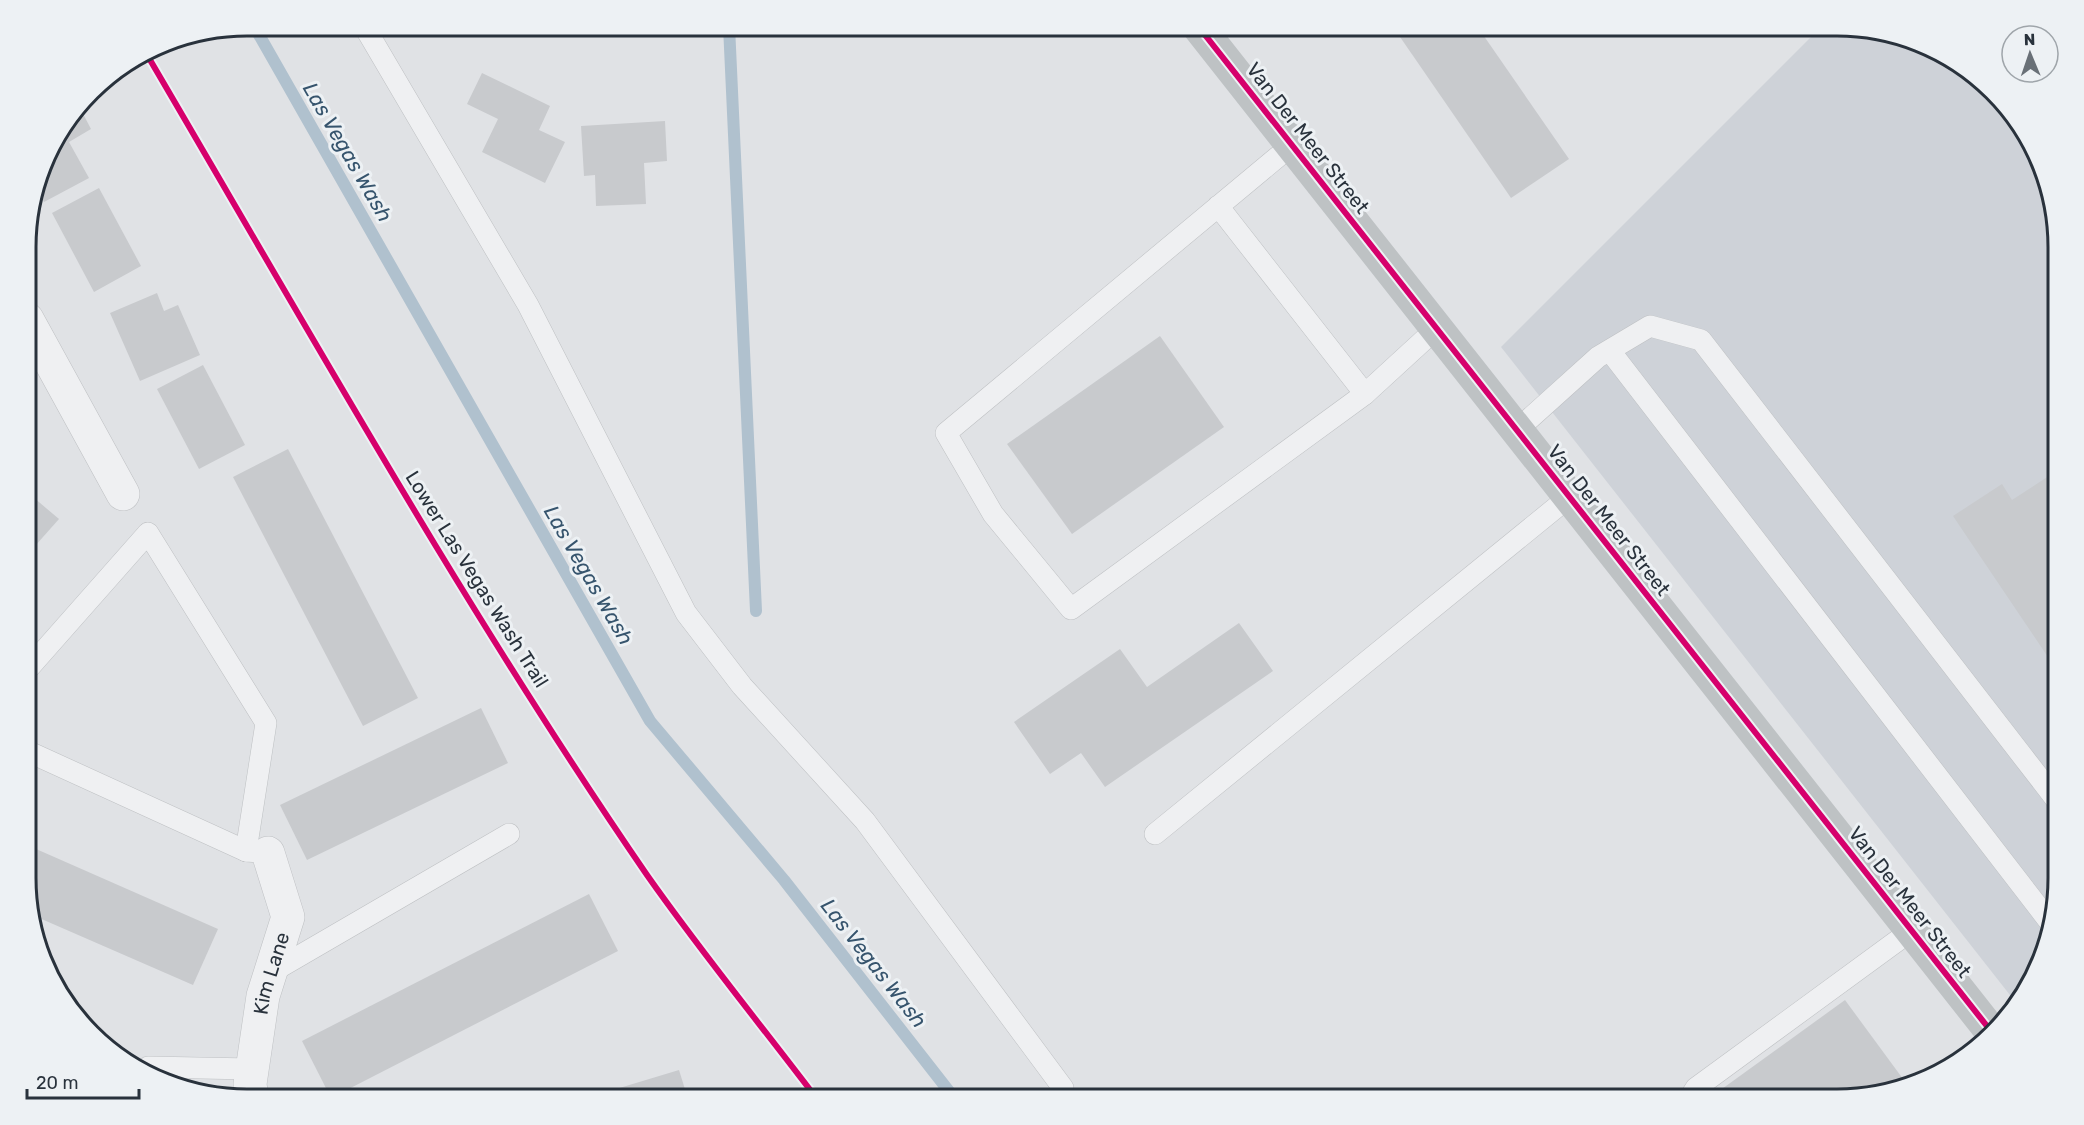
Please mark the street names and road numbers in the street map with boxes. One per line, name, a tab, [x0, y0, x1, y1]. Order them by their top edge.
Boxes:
street label: Van Der Meer Street	[1242, 58, 1375, 218]
street label: Van Der Meer Street	[1543, 440, 1676, 600]
street label: Lower Las Vegas Wash Trail	[400, 466, 554, 692]
street label: Van Der Meer Street	[1844, 822, 1977, 982]
street label: Kim Lane	[248, 929, 295, 1016]

